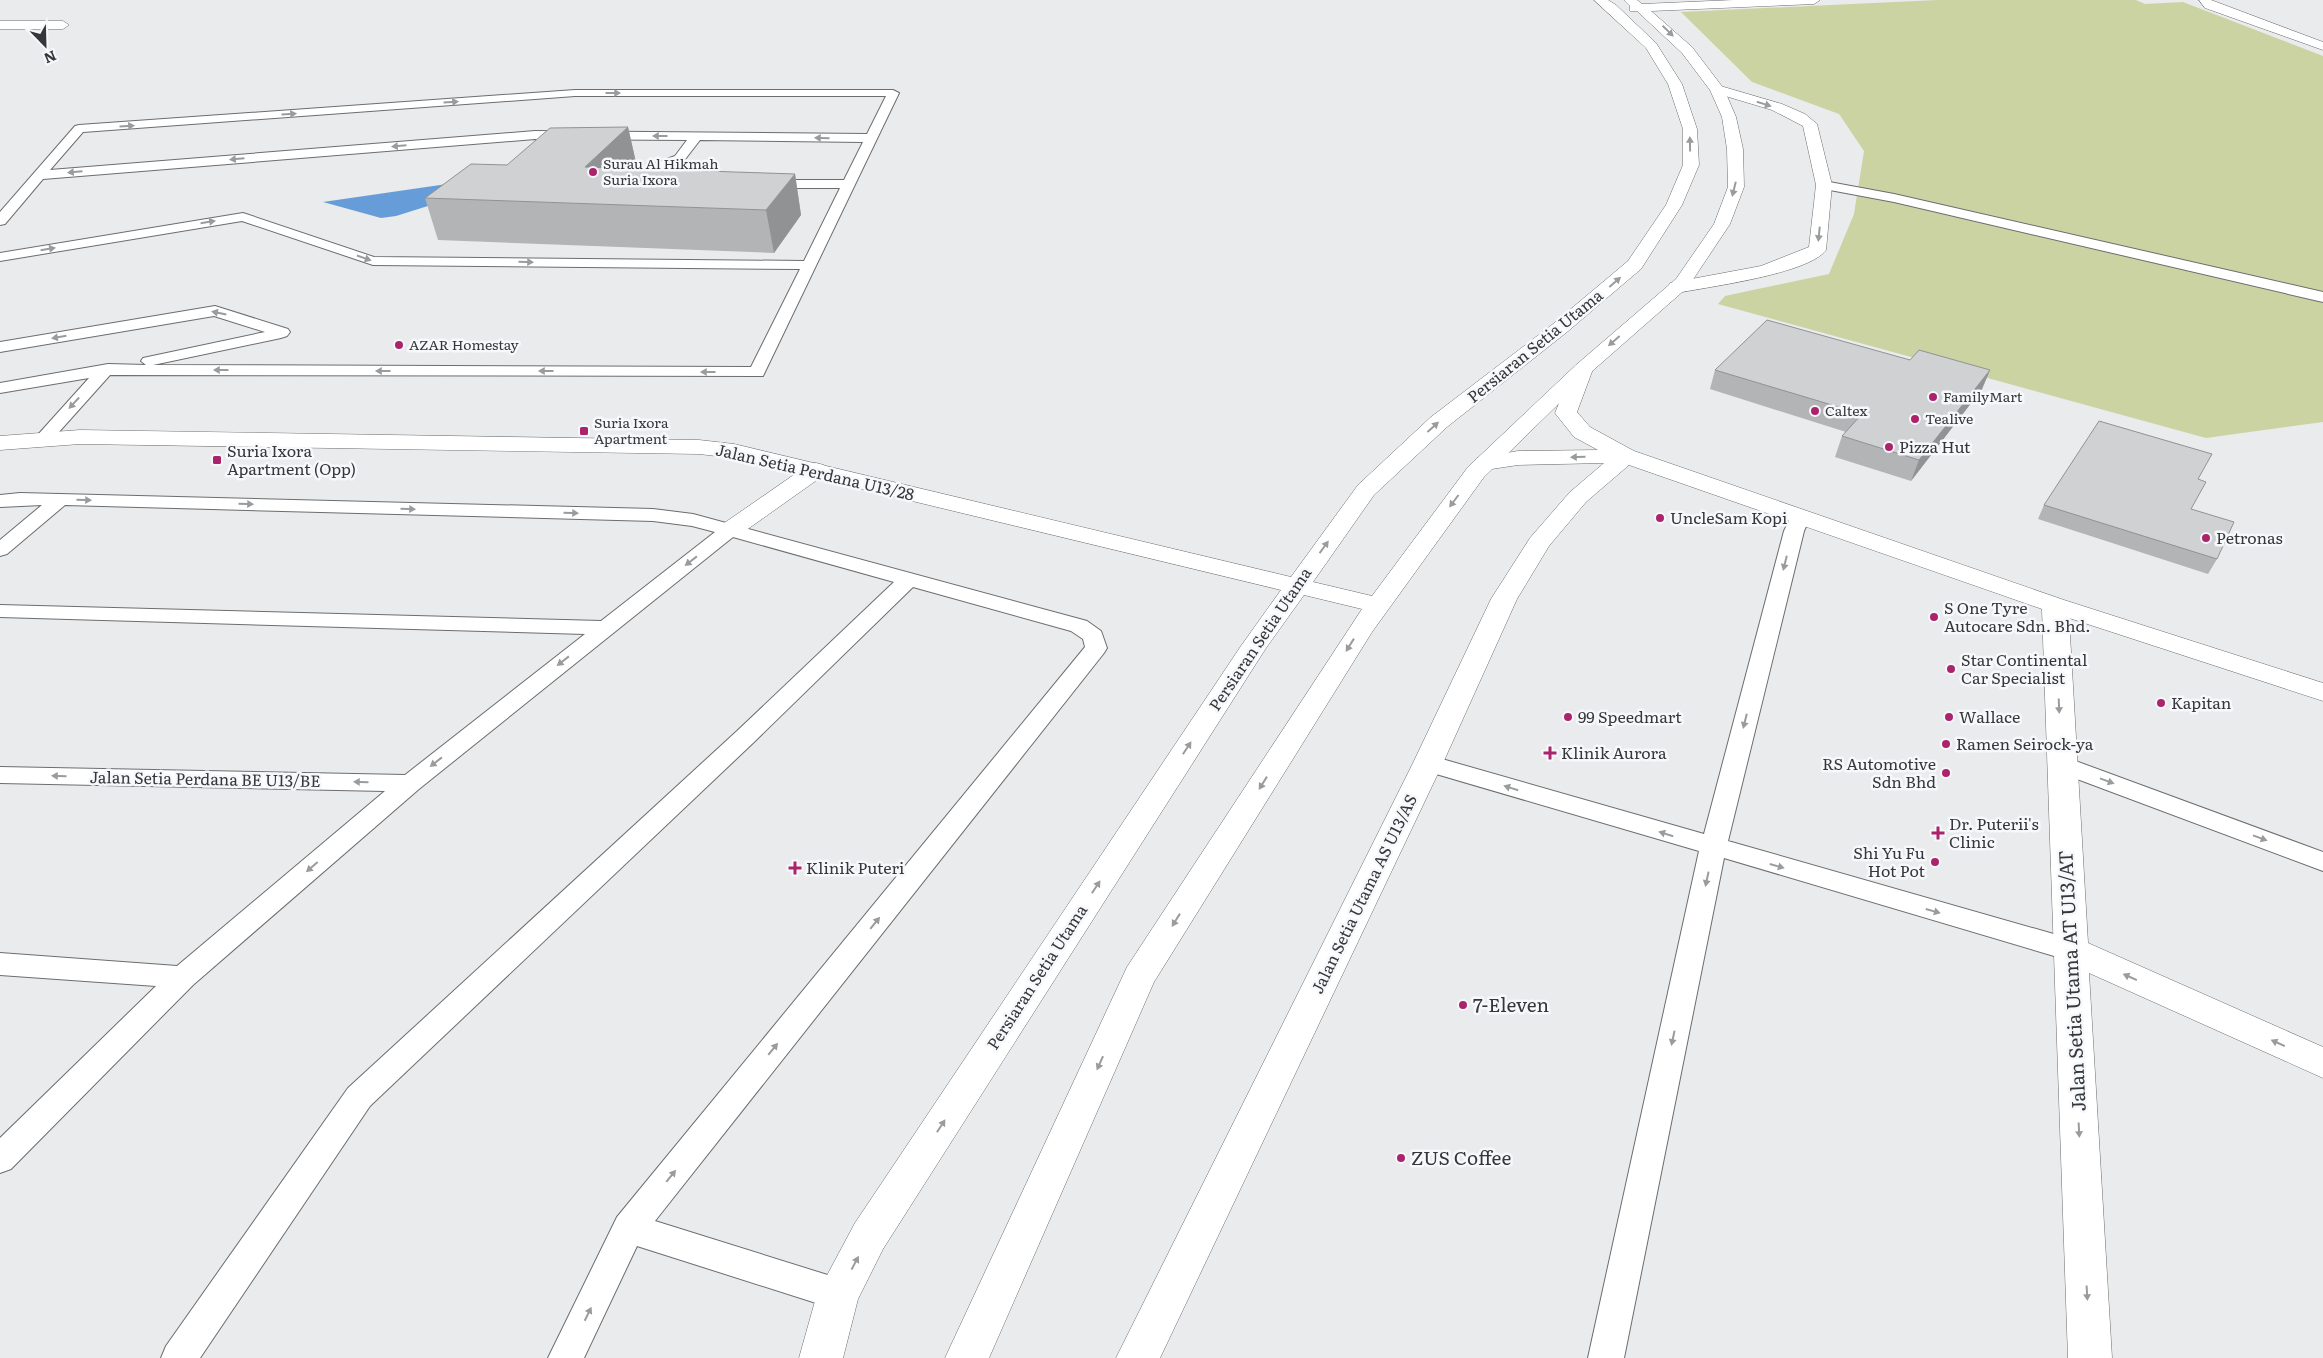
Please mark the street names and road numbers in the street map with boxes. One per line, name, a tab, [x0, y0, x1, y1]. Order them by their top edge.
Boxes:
street label: Persiaran Setia Utama	[1461, 283, 1608, 408]
street label: Jalan Setia Perdana U13/28	[714, 436, 917, 506]
street label: Persiaran Setia Utama	[1202, 562, 1316, 715]
street label: Jalan Setia Perdana BE U13/BE	[89, 764, 321, 792]
street label: Jalan Setia Utama AS U13/AS	[1304, 790, 1422, 997]
street label: Jalan Setia Utama AT U13/AT	[2050, 850, 2092, 1112]
street label: Persiaran Setia Utama	[980, 899, 1092, 1054]

